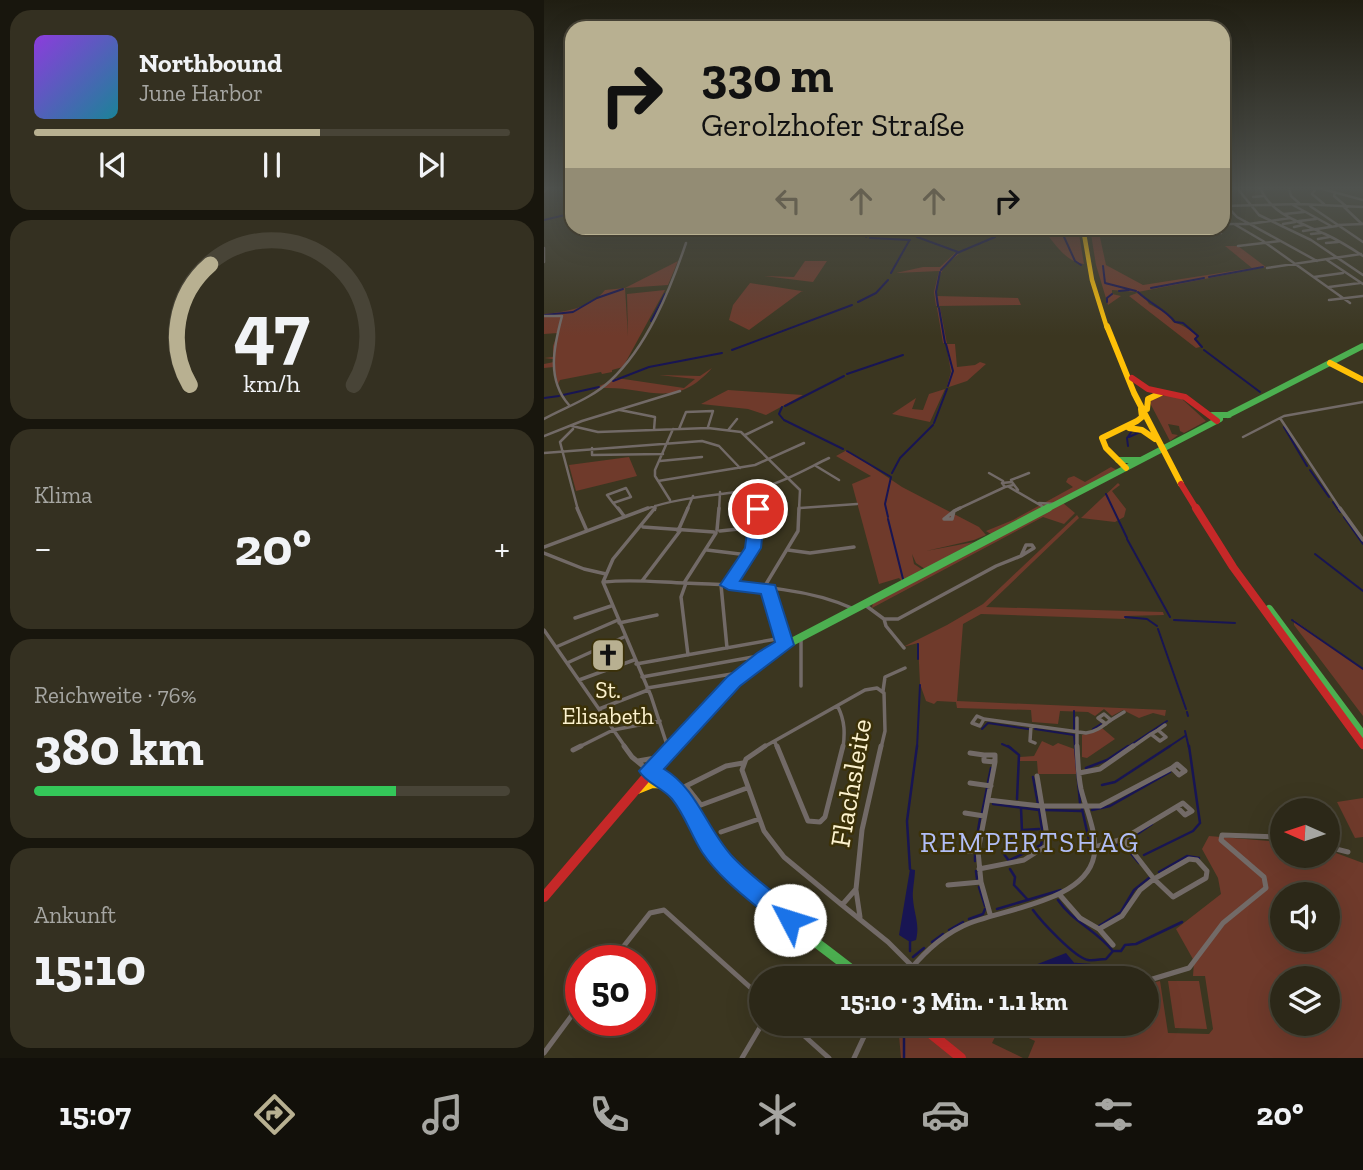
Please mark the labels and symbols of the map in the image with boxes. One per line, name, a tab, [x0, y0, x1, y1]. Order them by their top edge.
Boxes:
pin	[728, 479, 788, 539]
church icon: St. Elisabeth	[589, 636, 627, 674]
place label: St. Elisabeth	[562, 676, 654, 730]
street label: Flachsleite	[824, 716, 878, 850]
north arrow	[1270, 798, 1340, 868]
district label: REMPERTSHAG	[920, 826, 1140, 859]
position arrow	[753, 883, 827, 957]
speed limit sign: 50	[565, 945, 656, 1036]

